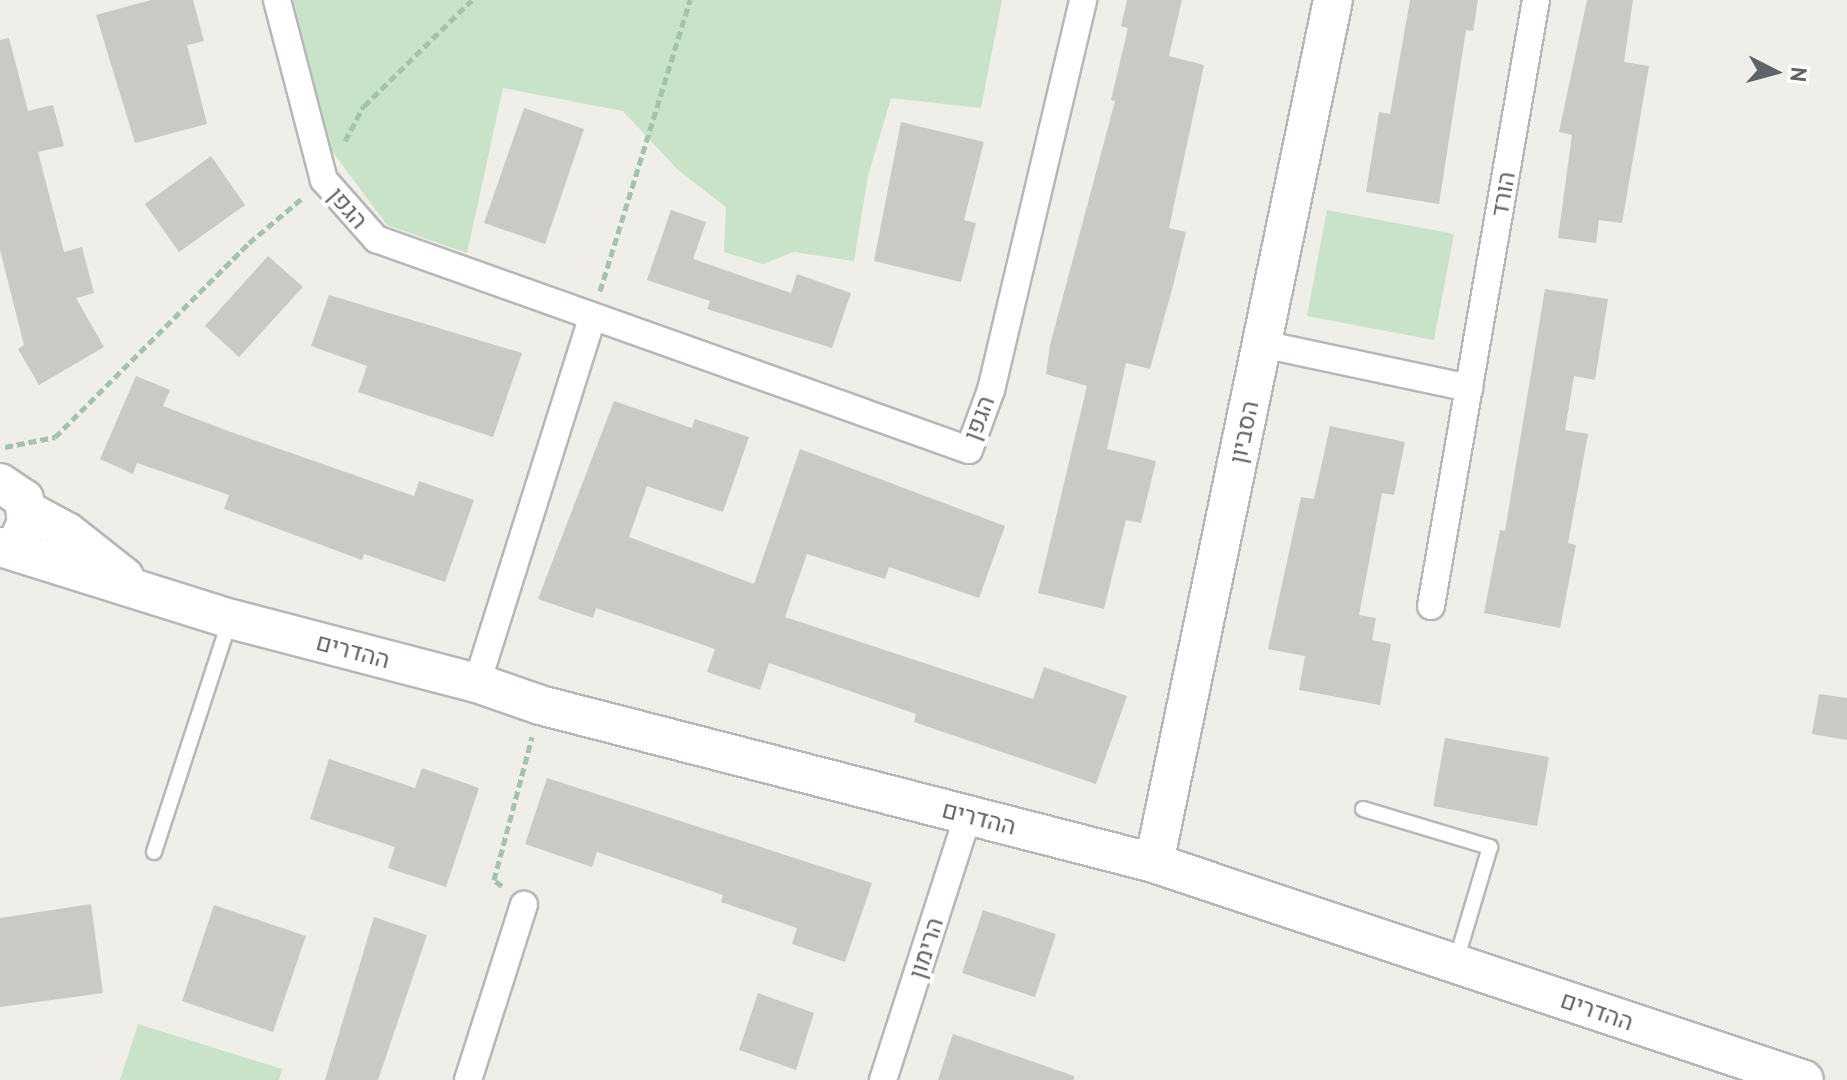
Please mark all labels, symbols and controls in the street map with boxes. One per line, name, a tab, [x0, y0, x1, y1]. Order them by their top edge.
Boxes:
north arrow	[1735, 32, 1815, 112]
text: N	[1784, 66, 1814, 83]
street label: הורד	[1485, 169, 1521, 219]
street label: הגפן	[322, 181, 374, 235]
street label: הגפן	[957, 392, 1001, 444]
street label: הסביון	[1223, 398, 1265, 466]
street label: ההדרים	[313, 627, 393, 675]
street label: ההדרים	[939, 795, 1019, 841]
street label: הרימון	[903, 914, 949, 982]
street label: ההדרים	[1557, 985, 1637, 1037]

